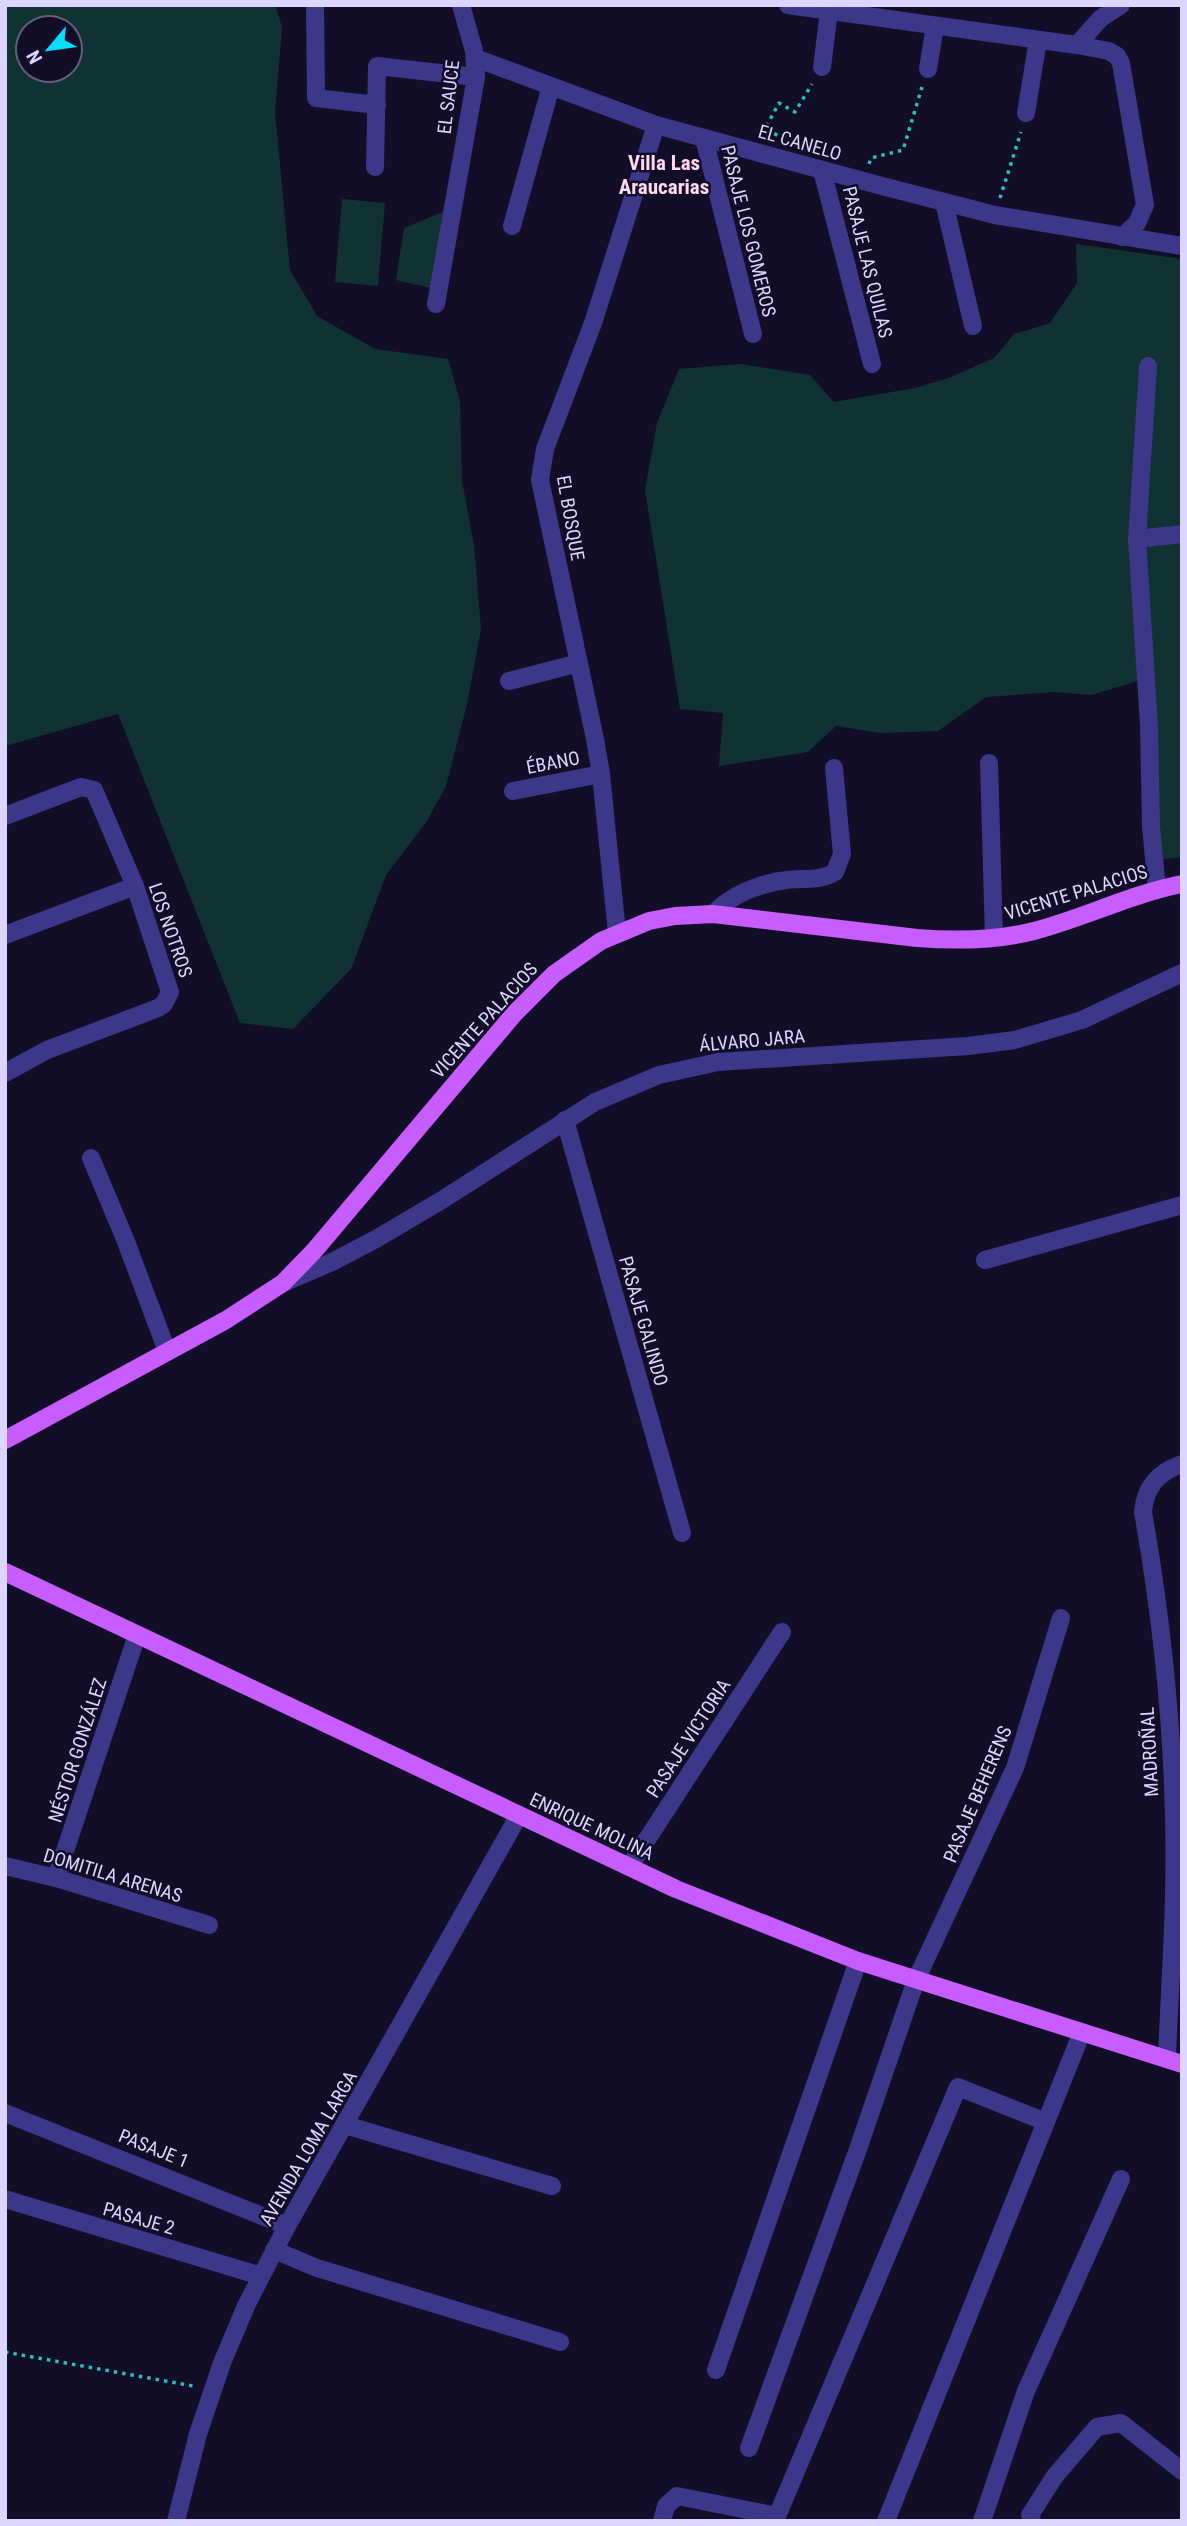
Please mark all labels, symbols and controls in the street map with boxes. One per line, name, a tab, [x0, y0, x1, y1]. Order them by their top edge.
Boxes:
north arrow	[14, 14, 84, 84]
text: N	[22, 46, 47, 68]
street label: EL SAUCE	[433, 59, 464, 135]
street label: EL CANELO	[756, 120, 844, 165]
street label: PASAJE LOS GOMEROS	[716, 143, 781, 319]
district label: Villa Las Araucarias	[619, 151, 709, 199]
street label: PASAJE LAS QUILAS	[838, 184, 897, 340]
street label: EL BOSQUE	[552, 474, 589, 562]
street label: ÉBANO	[524, 746, 582, 779]
street label: VICENTE PALACIOS	[1002, 860, 1150, 925]
street label: LOS NOTROS	[144, 880, 197, 980]
street label: VICENTE PALACIOS	[426, 958, 542, 1083]
street label: ÁLVARO JARA	[698, 1024, 806, 1057]
street label: PASAJE GALINDO	[614, 1254, 673, 1389]
street label: NÉSTOR GONZÁLEZ	[43, 1675, 112, 1825]
street label: PASAJE VICTORIA	[641, 1675, 735, 1802]
street label: MADROÑAL	[1136, 1707, 1163, 1797]
street label: PASAJE BEHERENS	[938, 1722, 1017, 1866]
street label: ENRIQUE MOLINA	[526, 1788, 658, 1865]
street label: DOMITILA ARENAS	[41, 1844, 185, 1907]
street label: AVENIDA LOMA LARGA	[255, 2067, 362, 2230]
street label: PASAJE 1	[115, 2124, 192, 2173]
street label: PASAJE 2	[100, 2197, 177, 2240]

